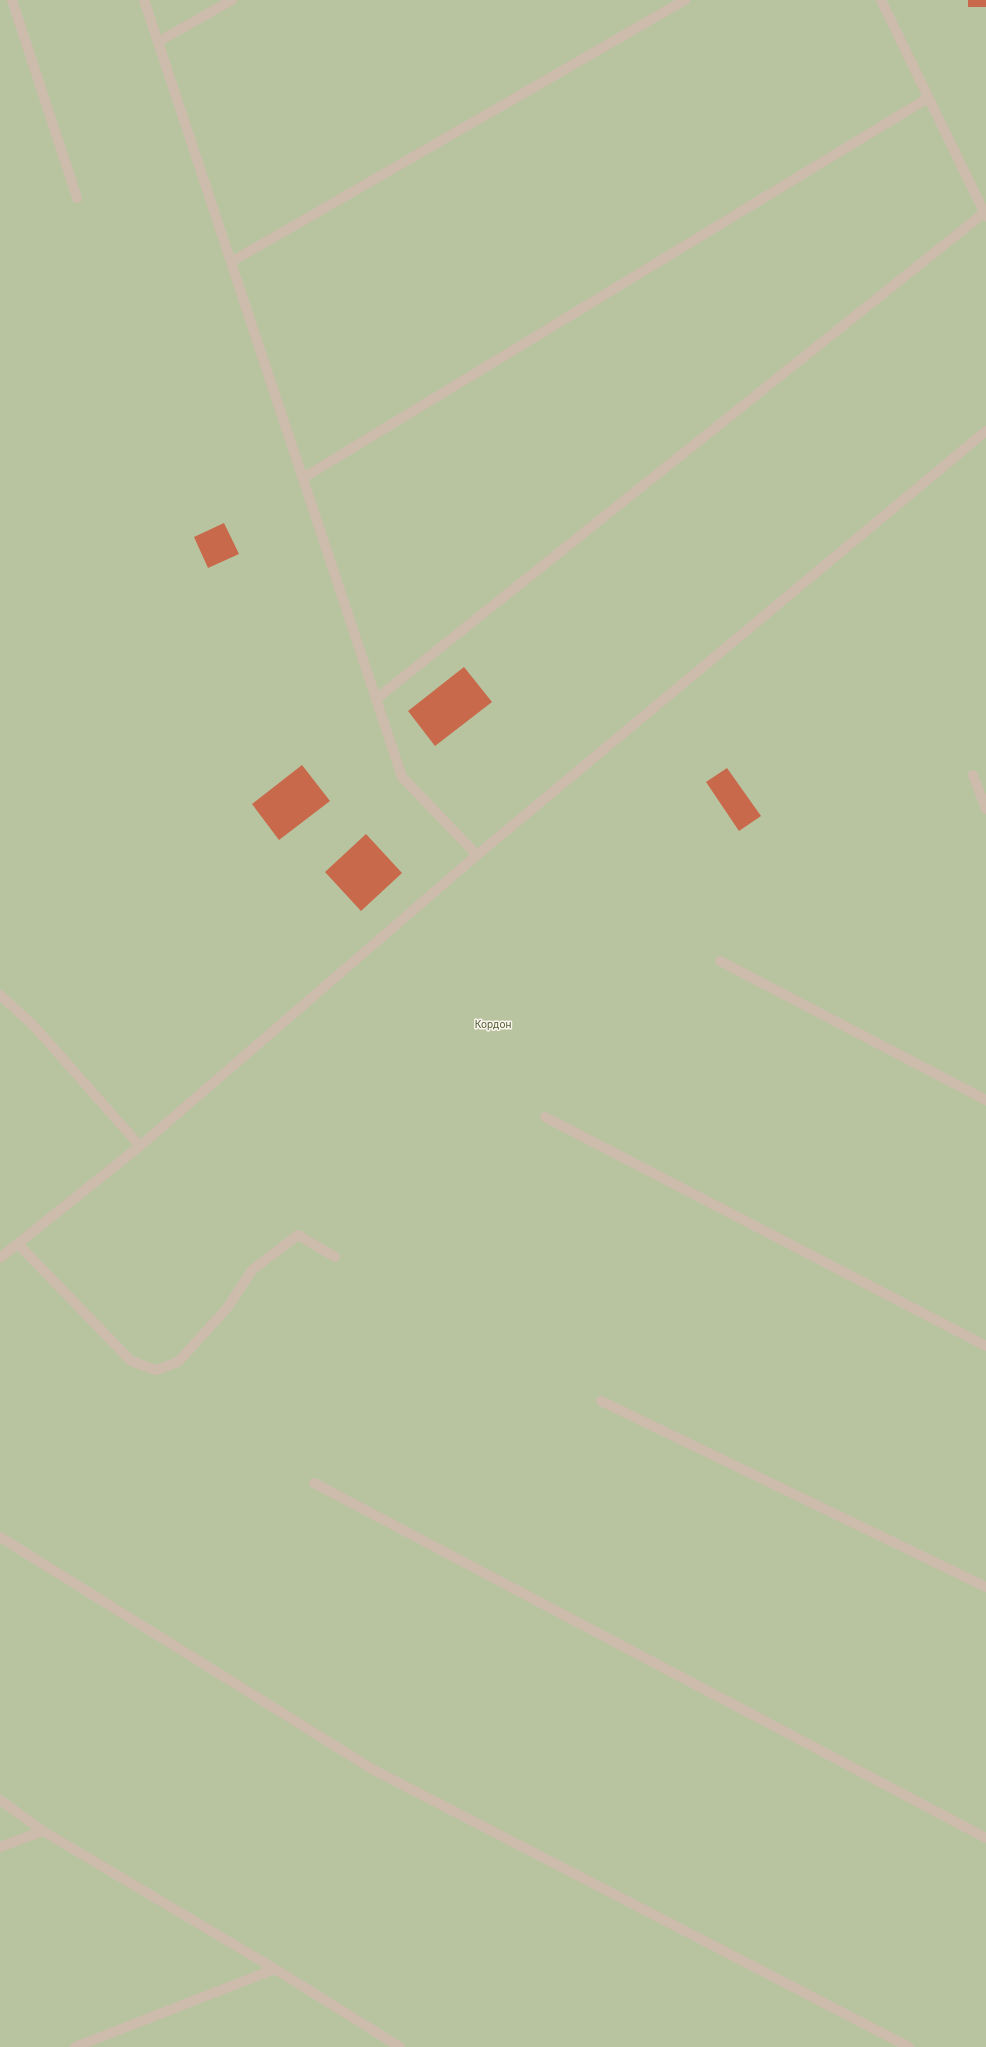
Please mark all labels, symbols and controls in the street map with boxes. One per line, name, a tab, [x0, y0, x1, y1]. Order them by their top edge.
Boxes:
park label: Кордон	[475, 1018, 511, 1030]

